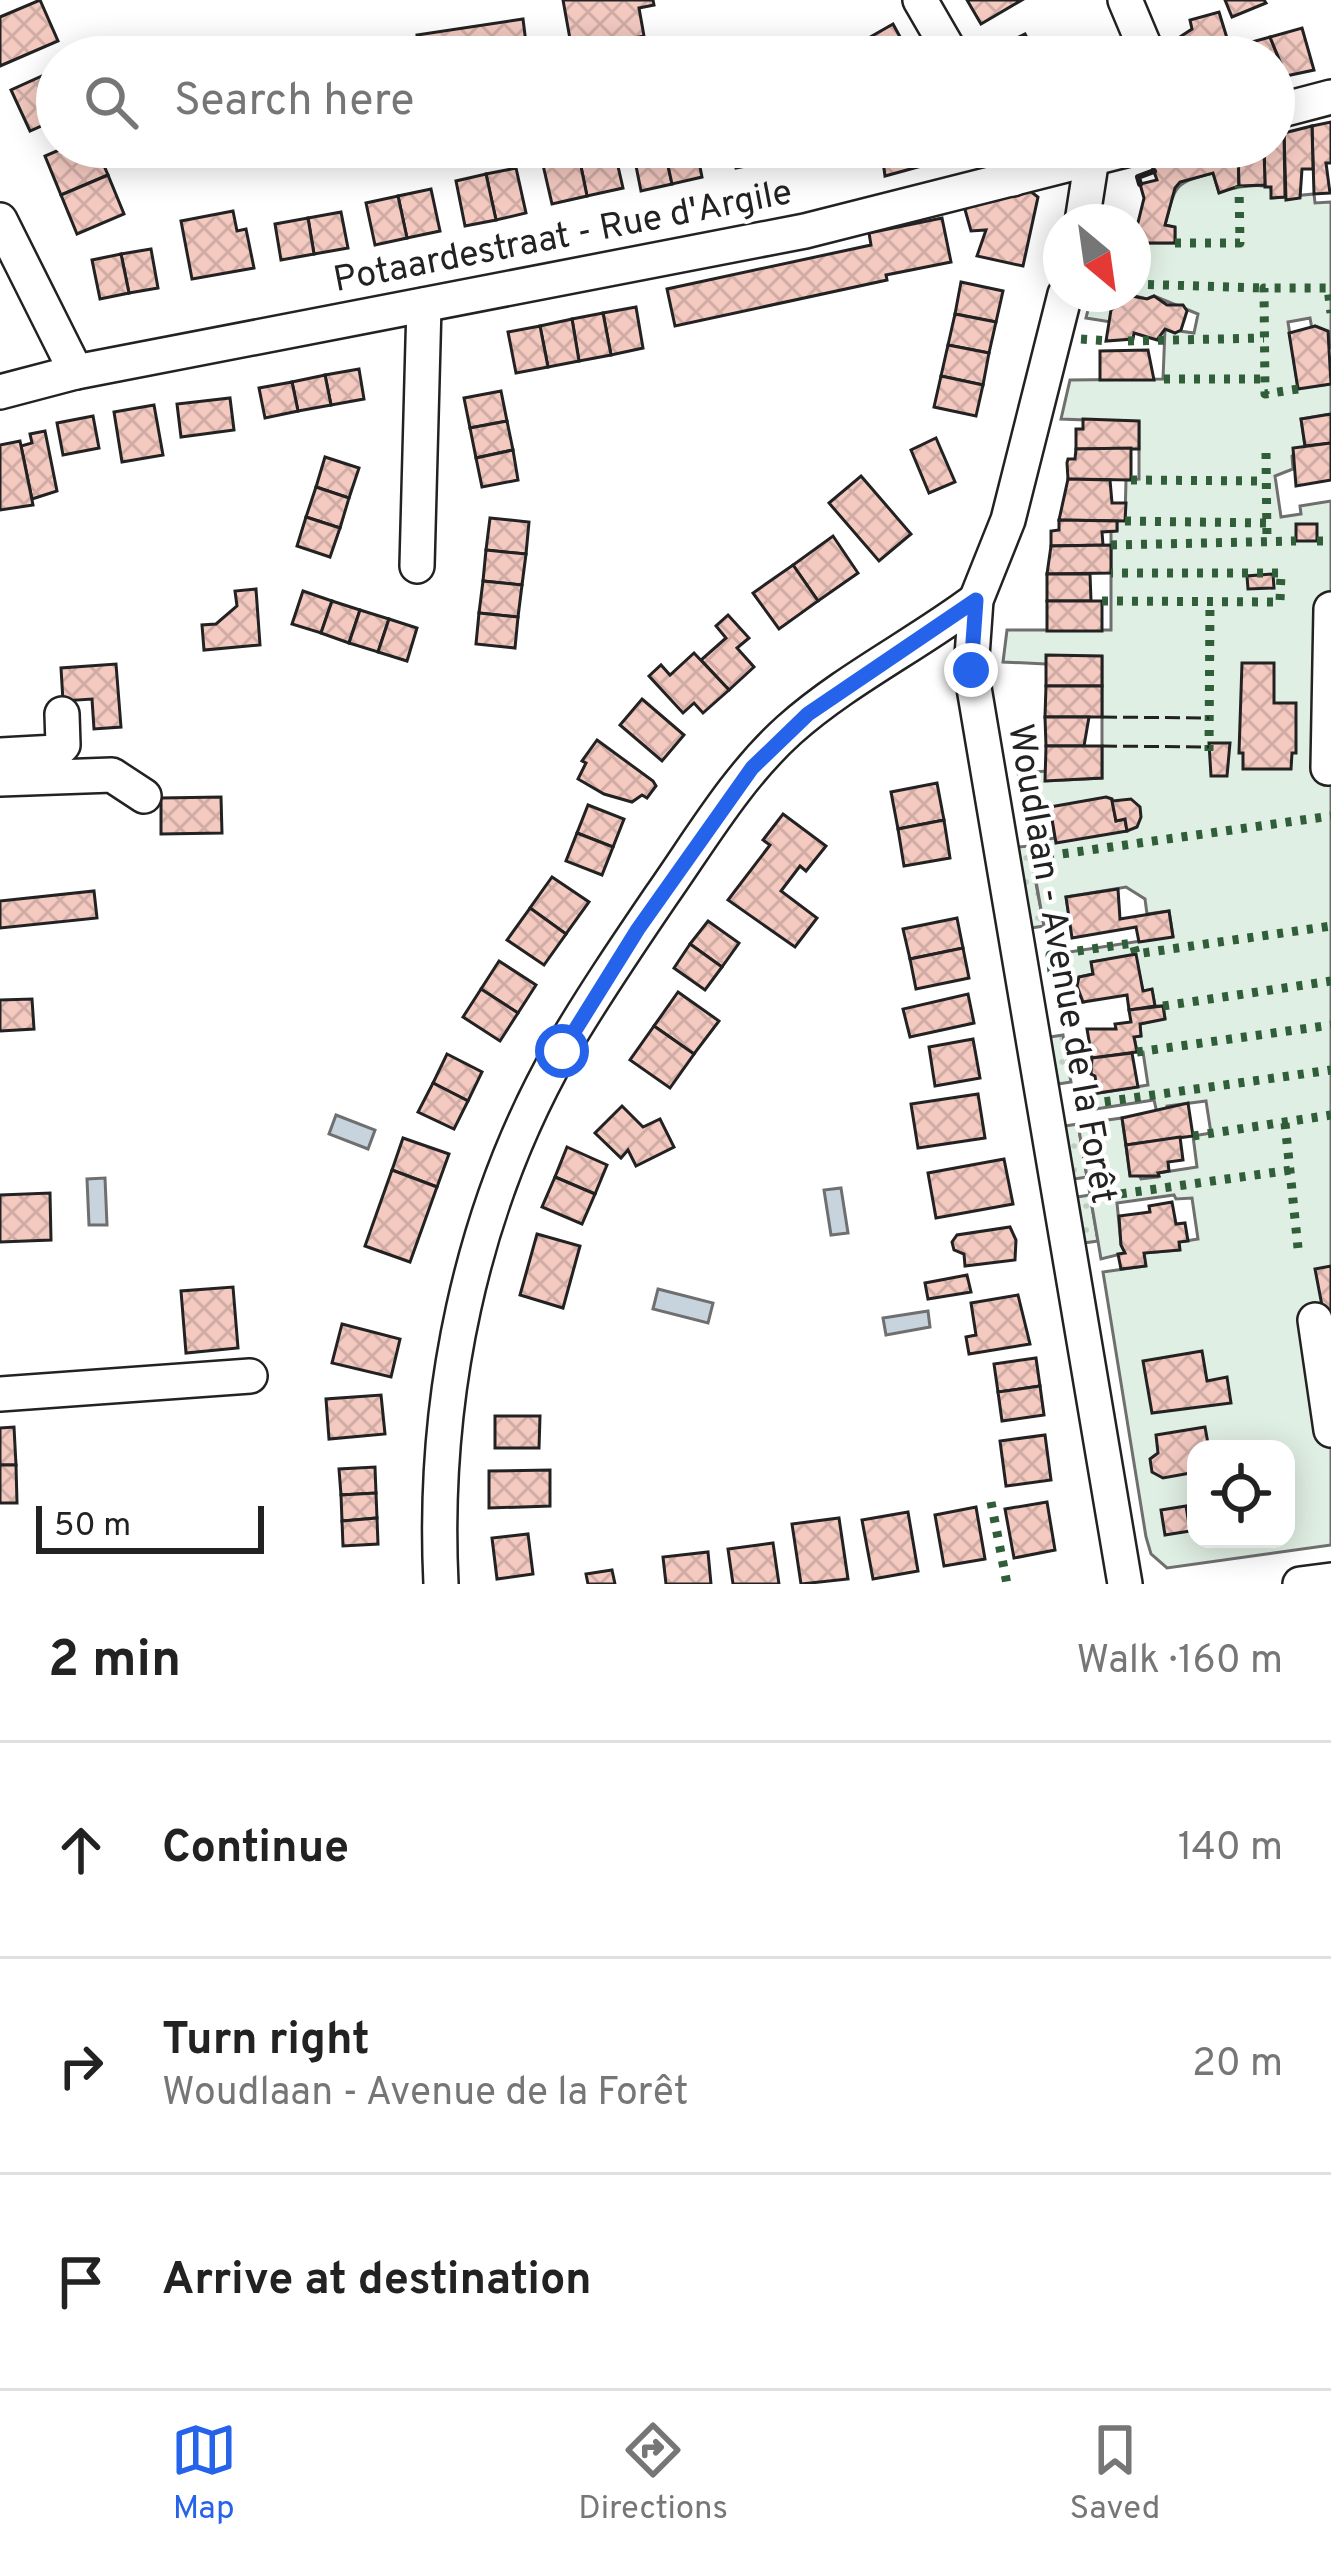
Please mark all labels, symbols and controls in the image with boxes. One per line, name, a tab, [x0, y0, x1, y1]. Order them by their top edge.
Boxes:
search box	[36, 36, 1295, 168]
icon: search	[78, 69, 144, 135]
text: Search here	[174, 74, 414, 131]
street label: Potaardestraat - Rue d'Argile	[330, 171, 796, 305]
north arrow	[1043, 204, 1151, 312]
route end	[944, 643, 998, 697]
street label: Woudlaan - Avenue de la Forêt	[995, 721, 1125, 1207]
route start	[535, 1024, 589, 1078]
map controls	[1187, 1440, 1295, 1548]
button: locate	[1187, 1440, 1295, 1548]
scale bar	[36, 1500, 264, 1553]
text: 50 m	[54, 1506, 131, 1548]
text: 2 min	[48, 1630, 181, 1695]
text: Walk · 160 m	[1076, 1638, 1283, 1687]
icon: ahead	[48, 1817, 114, 1883]
text: Continue	[162, 1821, 349, 1878]
text: 140 m	[1178, 1825, 1283, 1874]
text: Turn right	[162, 2013, 370, 2070]
icon: right	[48, 2033, 114, 2099]
text: 20 m	[1192, 2041, 1283, 2090]
text: Woudlaan - Avenue de la Forêt	[162, 2070, 688, 2119]
icon: arrive	[48, 2249, 114, 2315]
text: Arrive at destination	[162, 2253, 592, 2310]
tab: Map	[171, 2417, 237, 2531]
tab: Directions	[578, 2417, 728, 2531]
tab: Saved	[1070, 2417, 1160, 2531]

